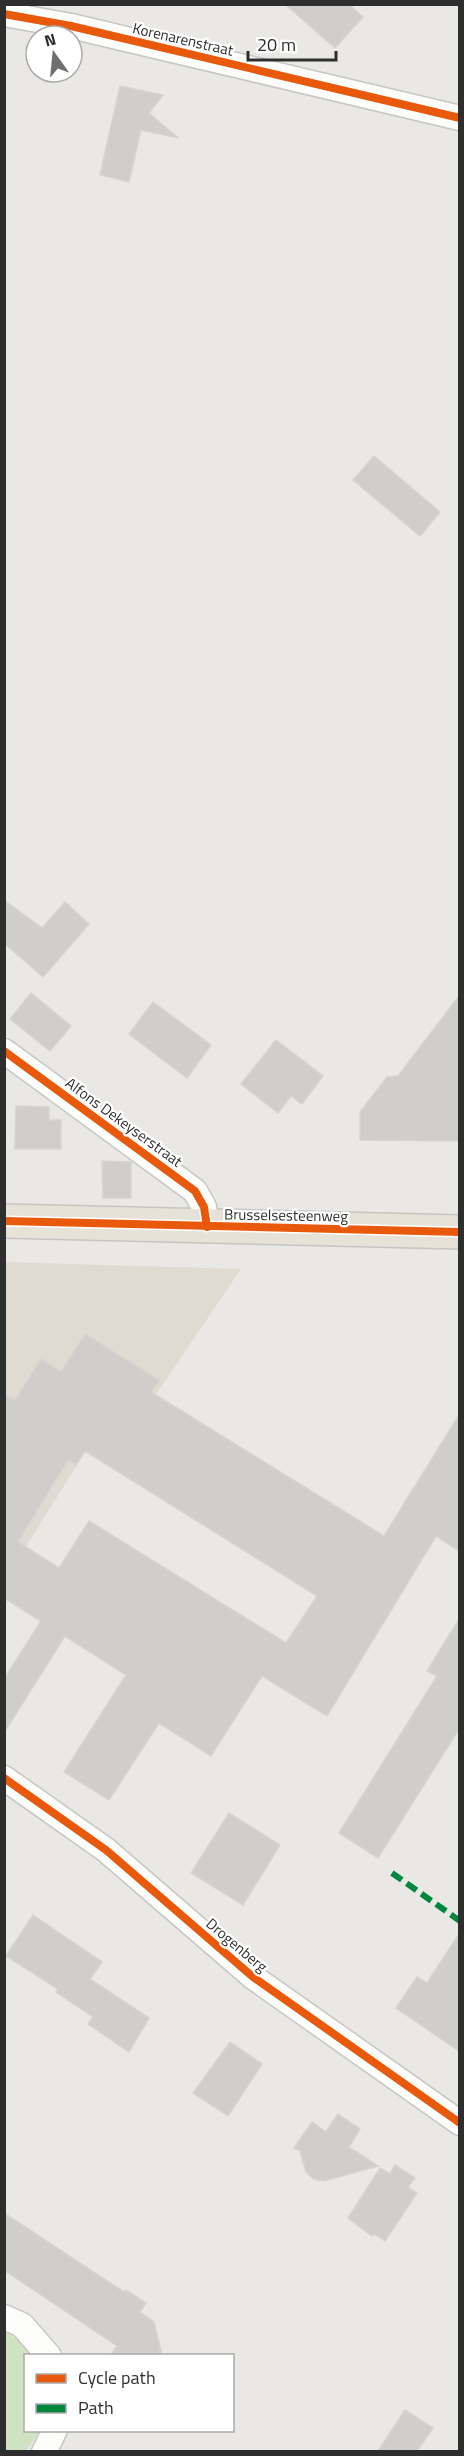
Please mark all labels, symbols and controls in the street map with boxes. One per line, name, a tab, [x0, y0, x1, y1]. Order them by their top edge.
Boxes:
street label: Korenarenstraat	[130, 16, 236, 62]
north arrow	[24, 24, 84, 84]
scale bar	[248, 24, 336, 62]
text: N	[42, 26, 59, 53]
text: 20 m	[257, 31, 296, 58]
street label: Alfons Dekeyserstraat	[61, 1072, 188, 1173]
street label: Brusselsesteenweg	[224, 1202, 348, 1228]
street label: Drogenberg	[201, 1912, 273, 1978]
legend	[24, 2354, 234, 2432]
text: Cycle path	[78, 2364, 156, 2391]
text: Path	[78, 2394, 114, 2421]

